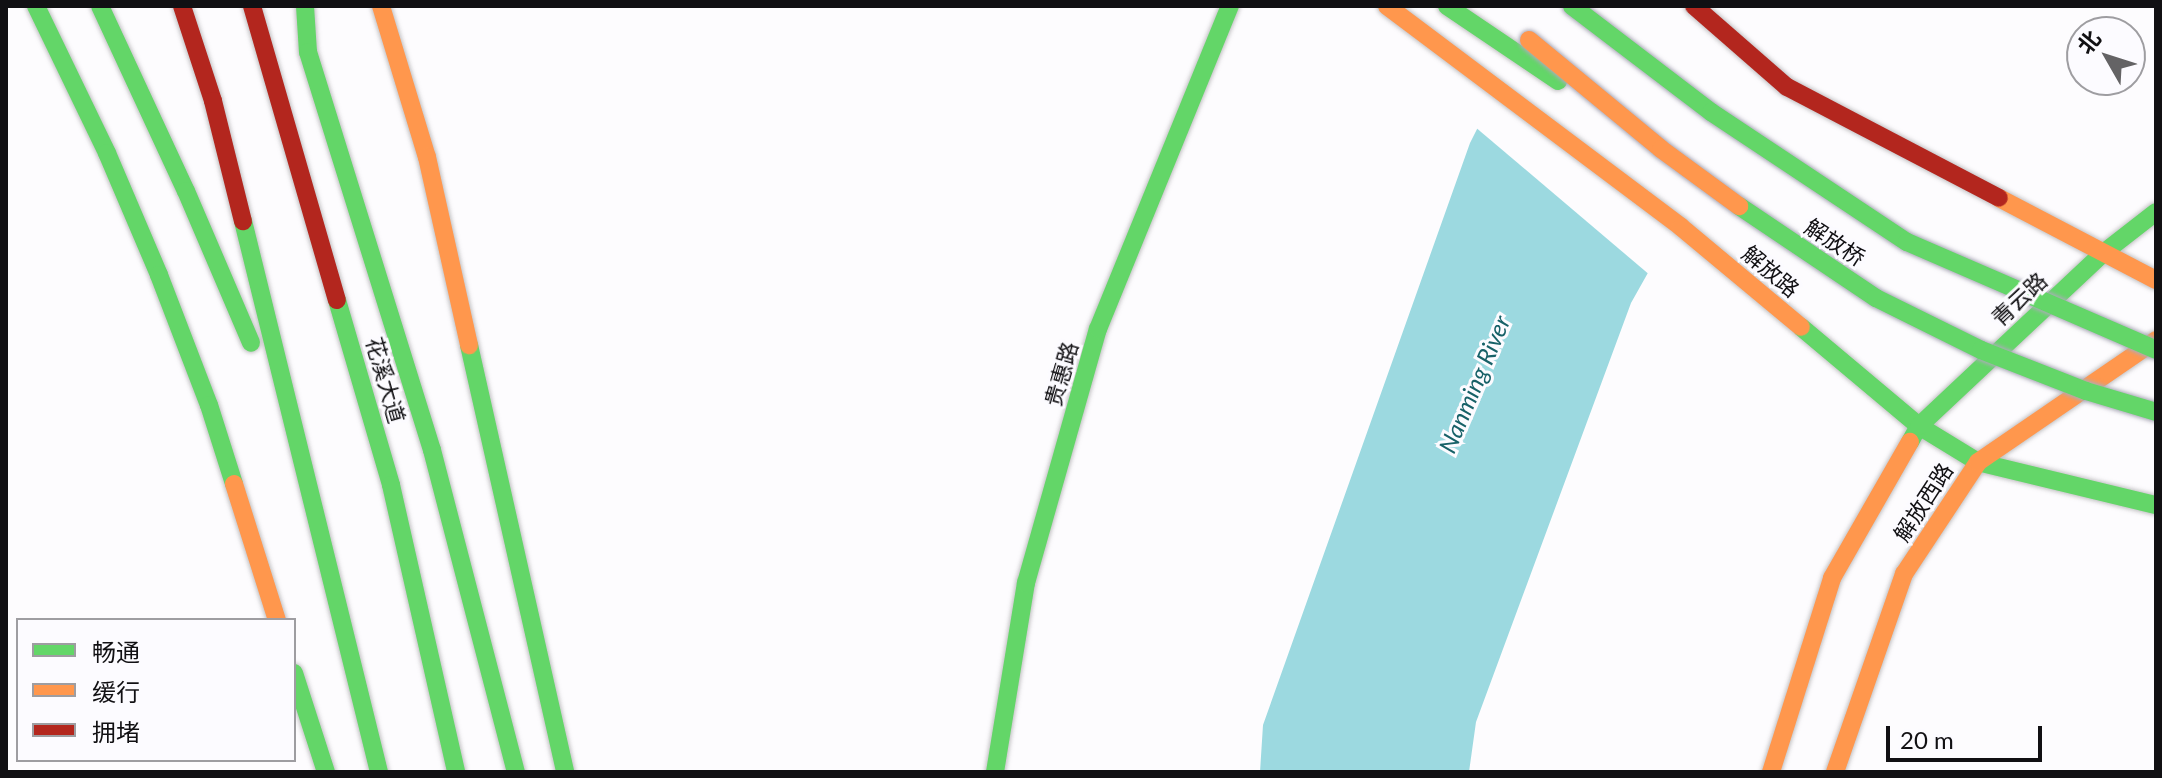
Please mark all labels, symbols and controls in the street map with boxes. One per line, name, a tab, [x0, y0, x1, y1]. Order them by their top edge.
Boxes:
north arrow	[2066, 16, 2146, 96]
text: 北	[2071, 25, 2106, 59]
street label: 解放桥	[1800, 213, 1870, 271]
street label: 解放路	[1737, 240, 1805, 302]
street label: 青云路	[1986, 267, 2052, 331]
water label: Nanming River	[1432, 311, 1516, 457]
street label: 花溪大道	[361, 334, 411, 426]
street label: 贵惠路	[1039, 339, 1083, 409]
street label: 解放西路	[1888, 458, 1958, 546]
legend	[16, 618, 296, 762]
text: 畅通	[92, 637, 140, 666]
text: 缓行	[92, 677, 140, 706]
scale bar	[1890, 710, 2046, 760]
text: 拥堵	[92, 717, 140, 746]
text: 20 m	[1900, 725, 1954, 754]

